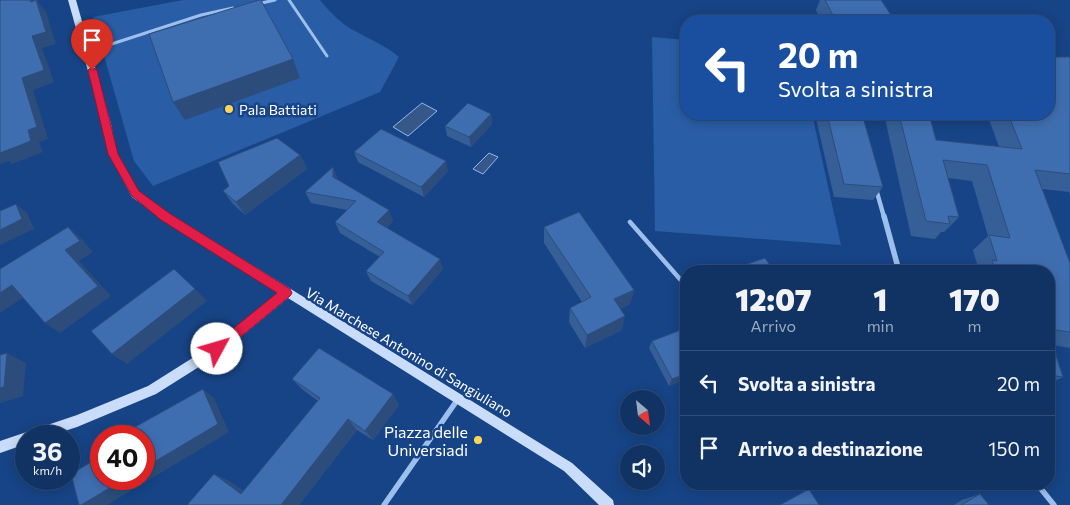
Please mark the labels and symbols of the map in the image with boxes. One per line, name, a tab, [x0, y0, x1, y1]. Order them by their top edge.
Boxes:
pin	[71, 19, 113, 70]
place label: Pala Battiati	[239, 101, 317, 118]
marker: Pala Battiati	[223, 103, 235, 115]
street label: Via Marchese Antonino di Sangiuliano	[303, 283, 515, 421]
position arrow	[190, 322, 242, 374]
north arrow	[620, 390, 665, 435]
place label: Piazza delle Universiadi	[384, 422, 468, 459]
speed limit sign: 40	[90, 425, 155, 490]
marker: Piazza delle Universiadi	[472, 434, 484, 446]

